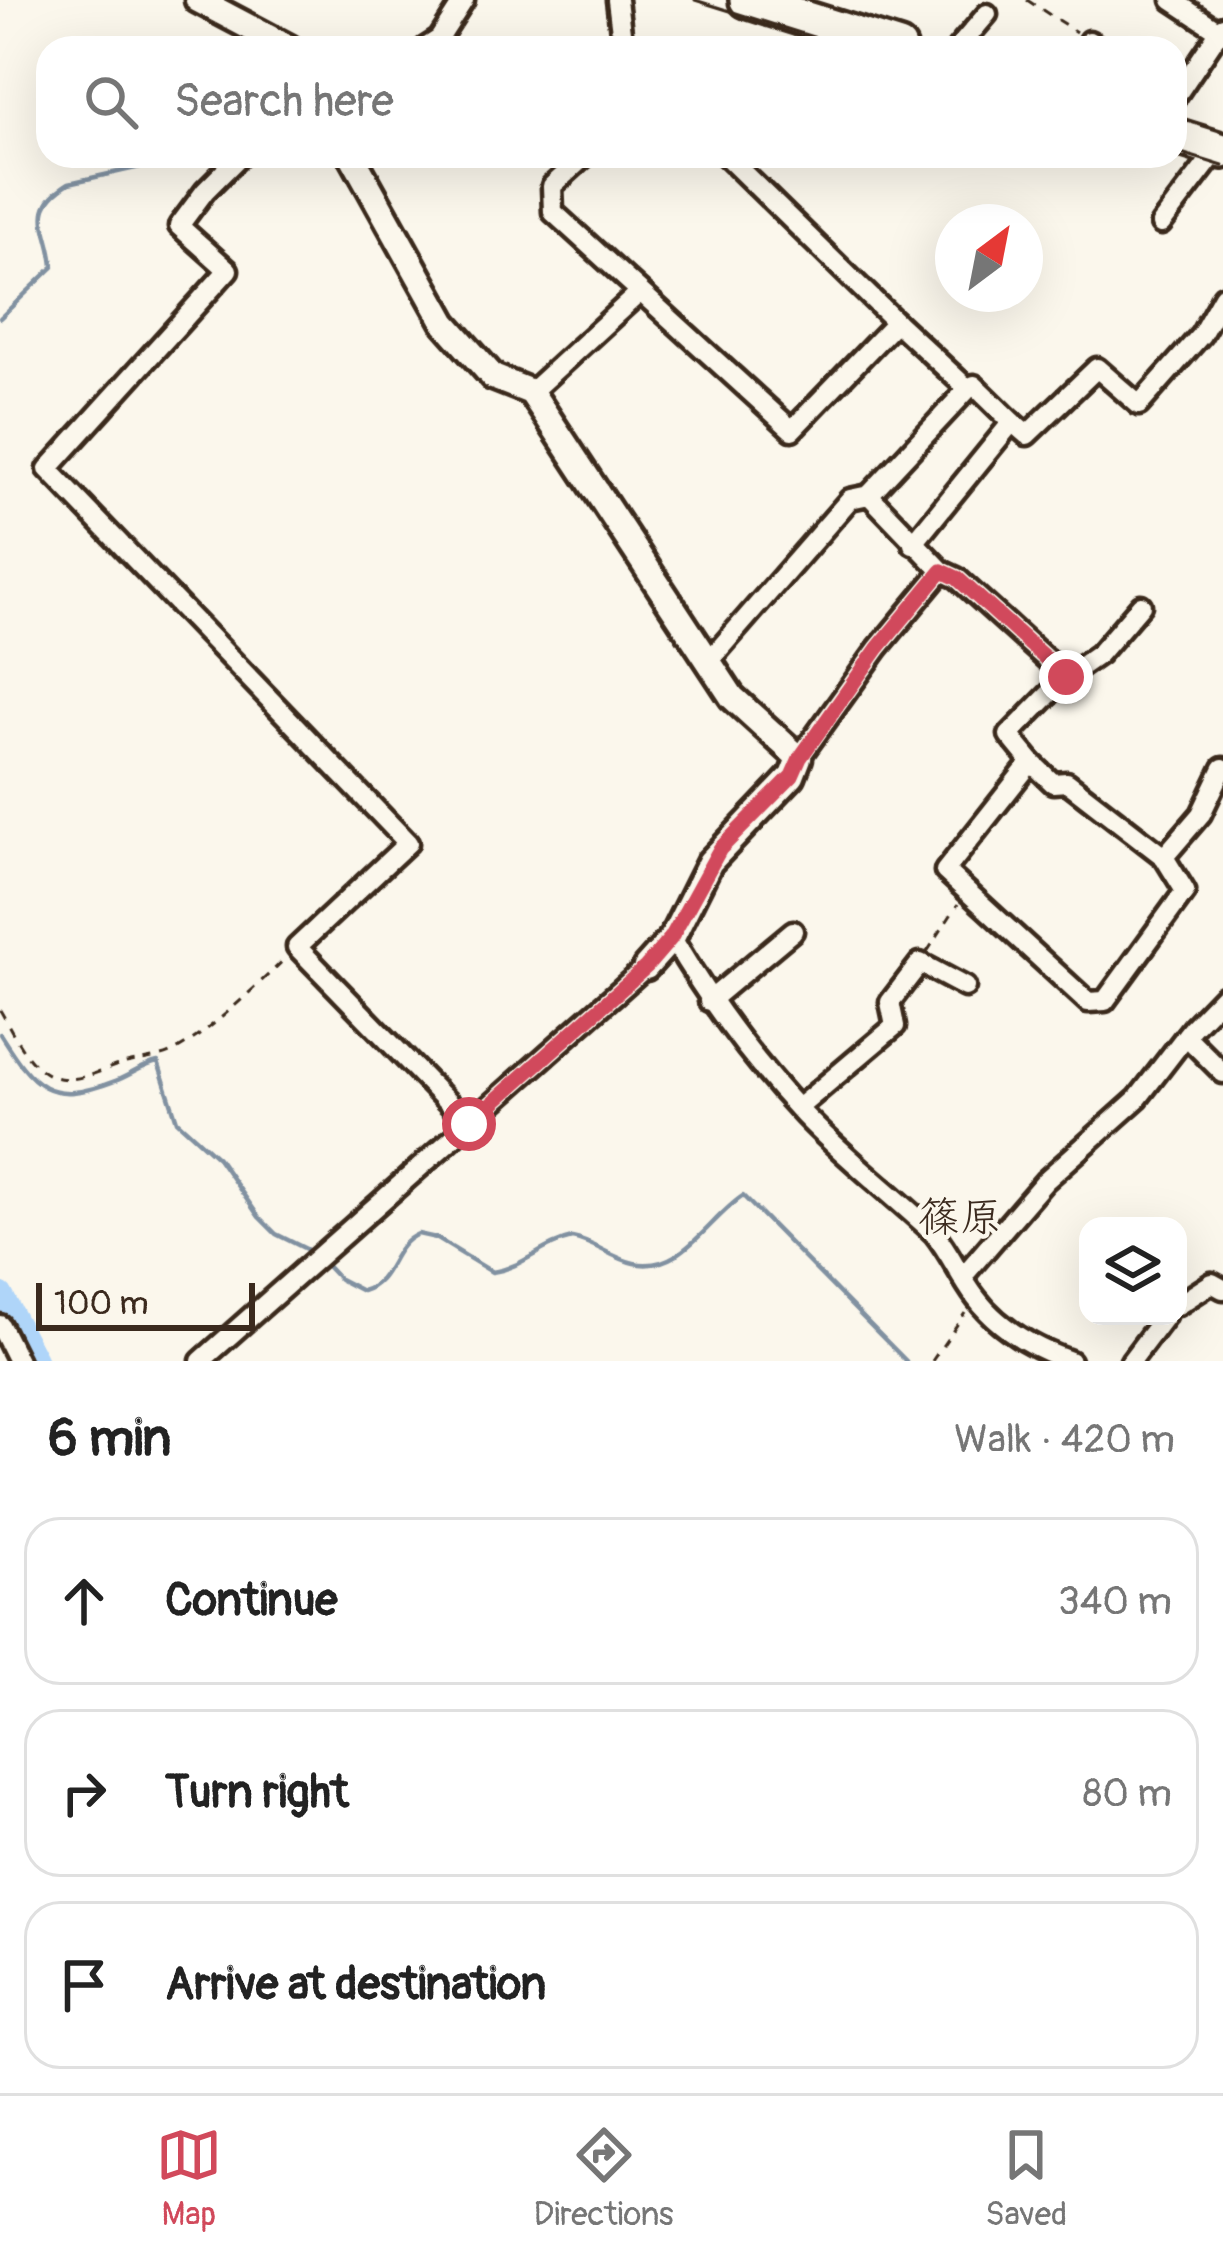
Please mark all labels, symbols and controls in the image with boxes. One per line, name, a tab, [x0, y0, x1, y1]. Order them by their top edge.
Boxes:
search box	[36, 36, 1187, 168]
icon: search	[78, 69, 144, 135]
text: Search here	[174, 74, 394, 130]
north arrow	[935, 204, 1043, 312]
route end	[1039, 650, 1093, 704]
route start	[442, 1097, 496, 1151]
district label: 篠原	[918, 1192, 1002, 1244]
map controls	[1079, 1217, 1187, 1325]
button: layers	[1079, 1217, 1187, 1325]
scale bar	[36, 1277, 255, 1330]
text: 100 m	[54, 1283, 148, 1324]
text: 6 min	[48, 1407, 171, 1471]
text: Walk · 420 m	[954, 1415, 1175, 1464]
icon: ahead	[51, 1568, 117, 1634]
text: Continue	[165, 1573, 338, 1629]
text: 340 m	[1058, 1577, 1172, 1626]
icon: right	[51, 1760, 117, 1826]
text: Turn right	[165, 1765, 349, 1821]
text: 80 m	[1083, 1769, 1172, 1818]
icon: arrive	[51, 1952, 117, 2018]
text: Arrive at destination	[165, 1957, 546, 2013]
tab: Map	[156, 2122, 222, 2235]
tab: Directions	[534, 2122, 674, 2235]
tab: Saved	[985, 2122, 1067, 2235]

